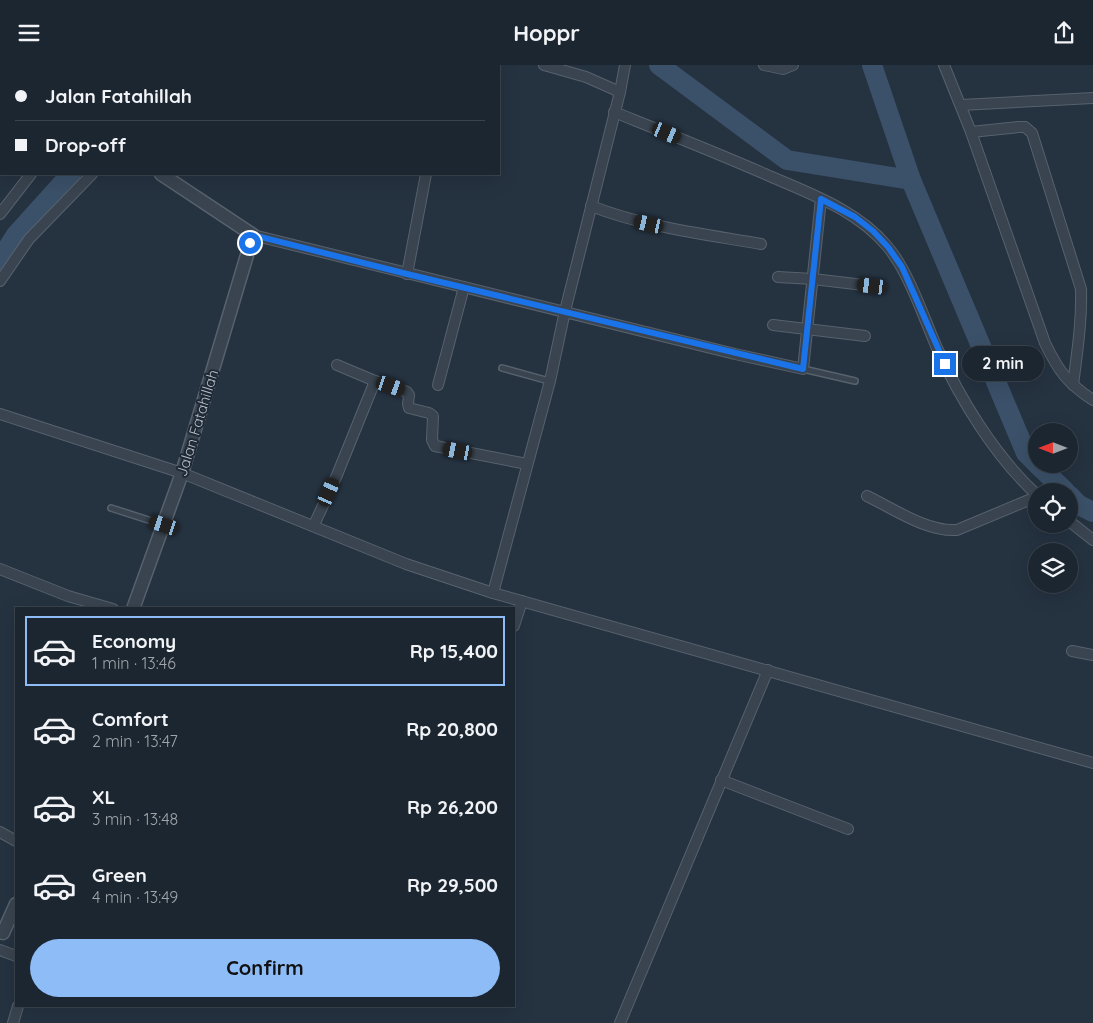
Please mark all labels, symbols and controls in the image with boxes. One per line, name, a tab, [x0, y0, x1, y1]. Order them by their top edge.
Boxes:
icon: menu	[15, 19, 43, 47]
text: Hoppr	[513, 19, 580, 47]
icon: share	[1050, 19, 1078, 47]
text: Jalan Fatahillah	[45, 84, 192, 108]
car	[650, 120, 683, 146]
text: Drop-off	[45, 133, 126, 157]
car	[632, 213, 665, 235]
route start	[239, 232, 261, 254]
car	[856, 277, 887, 295]
callout: 2 min	[962, 347, 1045, 381]
route end	[934, 353, 956, 375]
text: 2 min	[982, 353, 1024, 373]
street label: Jalan Fatahillah	[172, 367, 222, 479]
car	[374, 374, 407, 398]
north arrow	[1028, 423, 1078, 473]
map controls	[1028, 423, 1078, 593]
car	[441, 441, 474, 461]
car	[316, 475, 341, 509]
button: locate	[1028, 483, 1078, 533]
car	[147, 513, 180, 537]
button: layers	[1028, 543, 1078, 593]
icon: car	[32, 629, 77, 674]
text: Economy	[92, 629, 176, 653]
text: Rp 15,400	[410, 639, 498, 663]
text: 1 min · 13:46	[92, 653, 176, 673]
icon: car	[32, 707, 77, 752]
text: Comfort	[92, 707, 169, 731]
text: Rp 20,800	[406, 717, 498, 741]
text: 2 min · 13:47	[92, 731, 178, 751]
icon: car	[32, 785, 77, 830]
text: XL	[92, 785, 115, 809]
text: Rp 26,200	[407, 795, 498, 819]
text: 3 min · 13:48	[92, 809, 178, 829]
icon: car	[32, 863, 77, 908]
text: Green	[92, 863, 147, 887]
text: Rp 29,500	[407, 873, 498, 897]
text: 4 min · 13:49	[92, 887, 178, 907]
button: Confirm	[30, 939, 500, 997]

